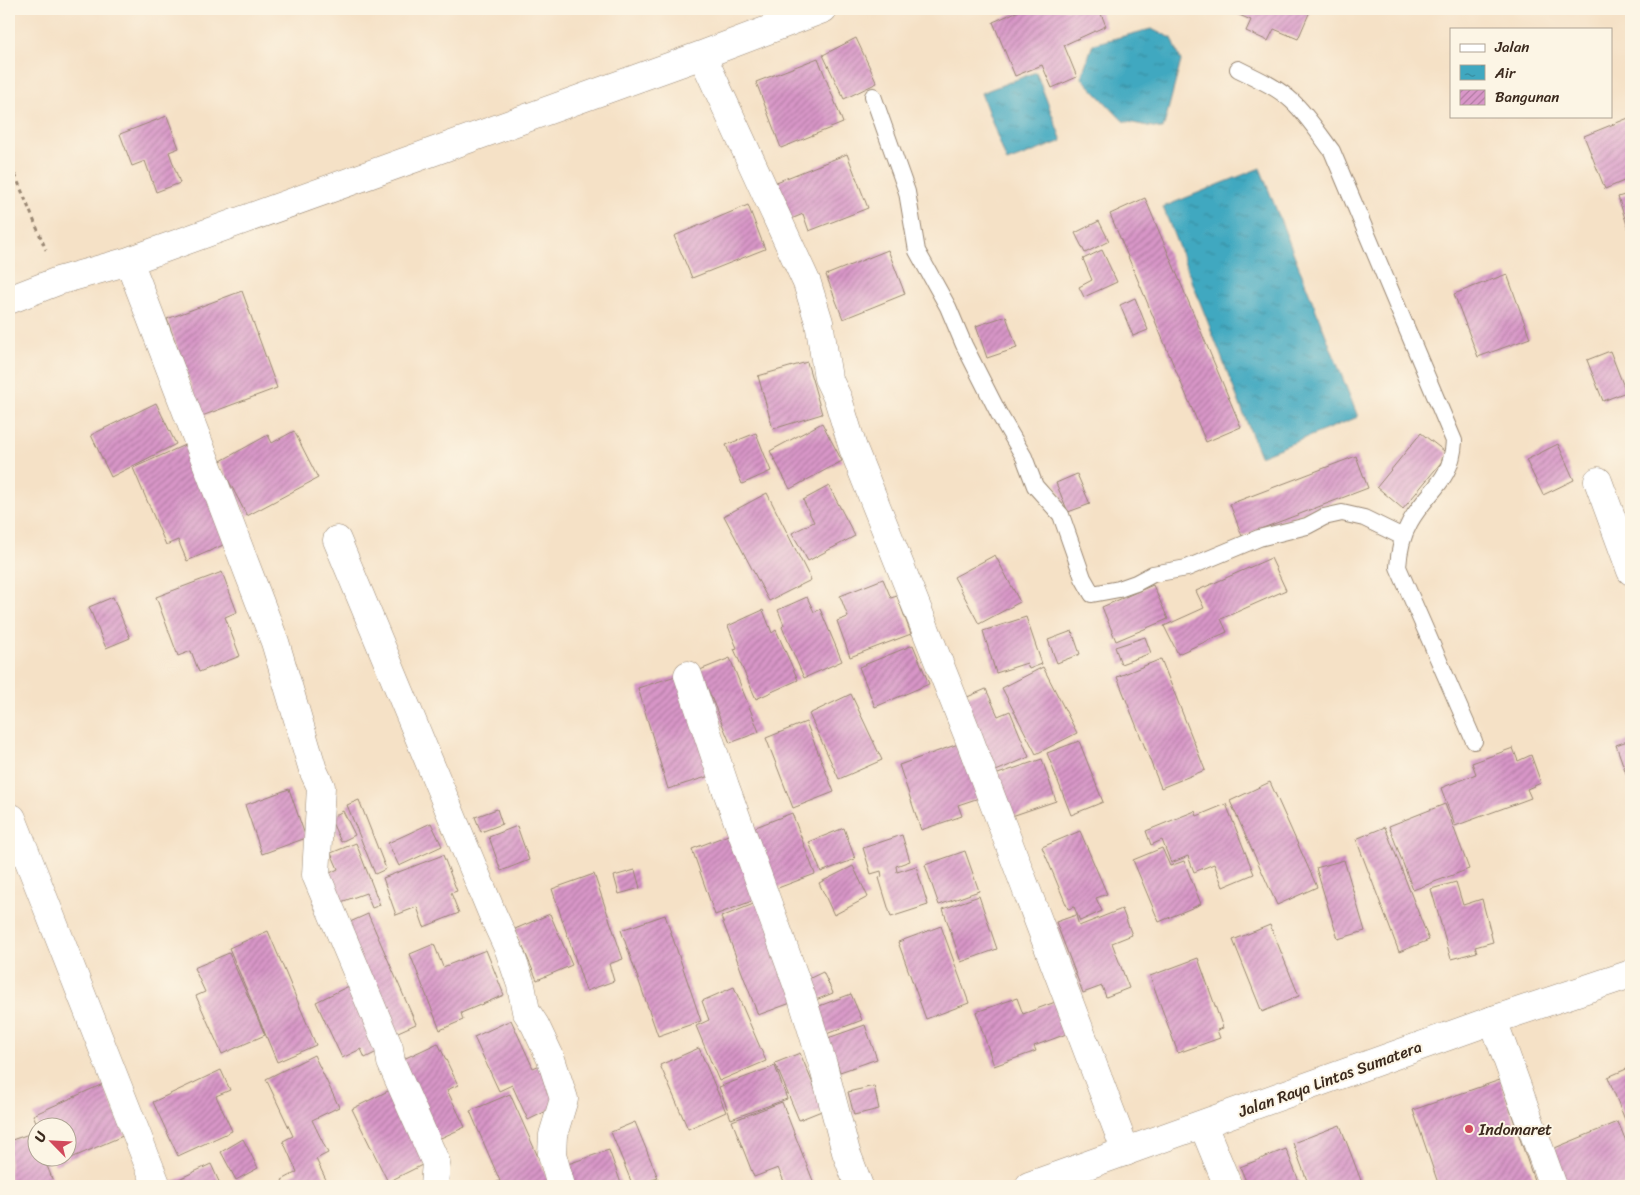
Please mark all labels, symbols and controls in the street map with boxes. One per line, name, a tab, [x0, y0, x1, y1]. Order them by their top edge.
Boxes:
legend	[1450, 28, 1612, 118]
text: Jalan	[1494, 34, 1529, 60]
text: Air	[1494, 60, 1516, 86]
text: Bangunan	[1495, 84, 1559, 110]
street label: Jalan Raya Lintas Sumatera	[1233, 1032, 1426, 1126]
place label: Indomaret	[1478, 1115, 1552, 1144]
north arrow	[28, 1118, 78, 1168]
marker: Indomaret	[1463, 1123, 1475, 1135]
text: U	[27, 1127, 54, 1146]

